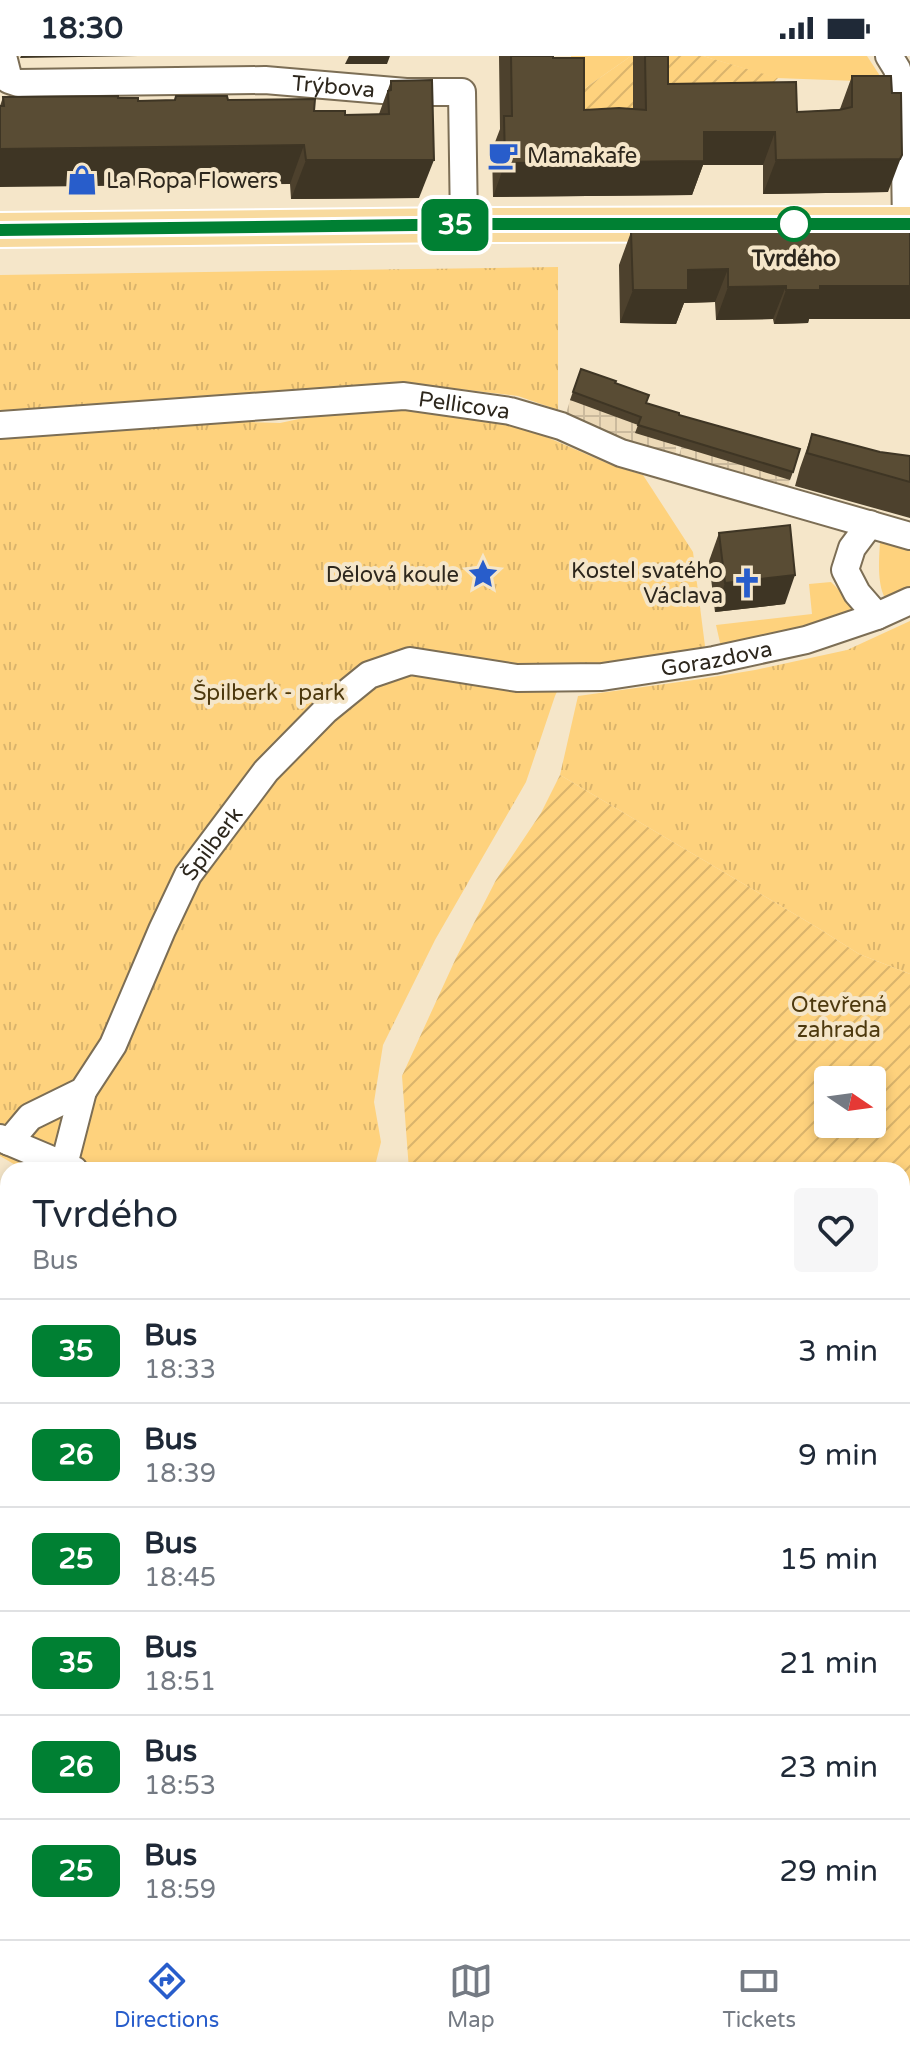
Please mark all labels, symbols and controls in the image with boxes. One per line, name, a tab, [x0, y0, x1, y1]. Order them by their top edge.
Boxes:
text: 18:30	[40, 10, 123, 47]
street label: Trýbova	[291, 70, 376, 103]
cafe icon: Mamakafe	[486, 138, 520, 172]
place label: Mamakafe	[527, 143, 637, 169]
shop icon: La Ropa Flowers	[65, 163, 99, 197]
place label: La Ropa Flowers	[106, 168, 278, 194]
line badge: 35	[419, 199, 491, 251]
marker: Tvrdého	[777, 207, 811, 241]
text: 35	[437, 208, 473, 242]
place label: Tvrdého	[751, 246, 836, 272]
street label: Pellicova	[417, 386, 512, 425]
place icon: Dělová koule	[466, 557, 500, 591]
place label: Kostel svatého Václava	[571, 558, 723, 609]
place label: Dělová koule	[326, 562, 459, 588]
church icon: Kostel svatého Václava	[730, 566, 764, 600]
street label: Gorazdova	[659, 636, 775, 682]
park label: Špilberk - park	[193, 679, 345, 706]
street label: Špilberk	[176, 802, 248, 886]
park label: Otevřená zahrada	[791, 992, 887, 1043]
north arrow	[814, 1066, 886, 1138]
map controls	[814, 1066, 886, 1138]
button: heart	[794, 1188, 878, 1272]
text: Tvrdého	[32, 1192, 178, 1238]
text: Bus	[32, 1245, 78, 1276]
text: Bus	[144, 1317, 197, 1354]
text: 3 min	[798, 1333, 878, 1370]
text: 35	[58, 1334, 94, 1368]
text: 18:33	[144, 1354, 216, 1385]
text: Bus	[144, 1421, 197, 1458]
text: 9 min	[798, 1437, 878, 1474]
text: 26	[58, 1438, 94, 1472]
text: 18:39	[144, 1458, 216, 1489]
text: Bus	[144, 1525, 197, 1562]
text: 15 min	[779, 1541, 878, 1578]
text: 25	[58, 1542, 94, 1576]
text: 18:45	[144, 1562, 216, 1593]
text: Bus	[144, 1629, 197, 1666]
text: 21 min	[779, 1645, 878, 1682]
text: 35	[58, 1646, 94, 1680]
text: 18:51	[144, 1666, 216, 1697]
text: Bus	[144, 1733, 197, 1770]
text: 23 min	[779, 1749, 878, 1786]
text: 26	[58, 1750, 94, 1784]
text: 18:53	[144, 1770, 216, 1801]
text: Bus	[144, 1837, 197, 1874]
text: 29 min	[779, 1853, 878, 1890]
text: 25	[58, 1854, 94, 1888]
text: 18:59	[144, 1874, 216, 1905]
tab: Directions	[114, 1959, 219, 2033]
tab: Map	[447, 1959, 495, 2033]
tab: Tickets	[722, 1959, 796, 2033]

